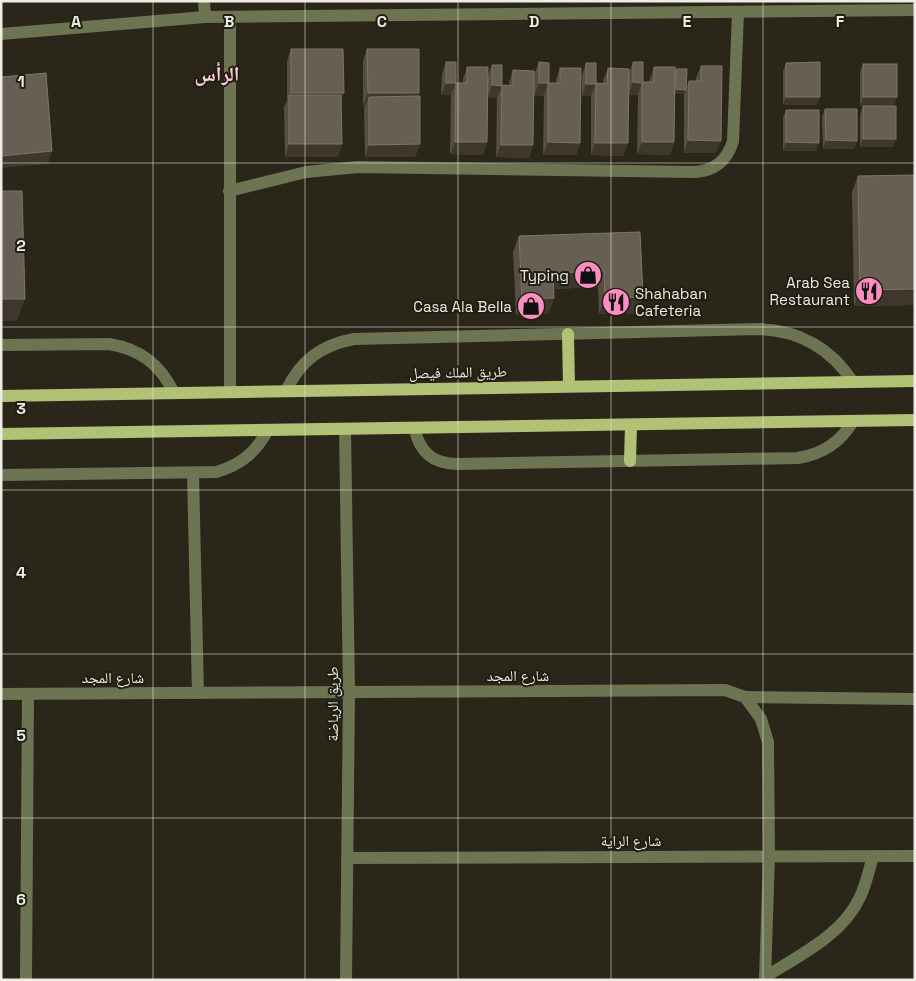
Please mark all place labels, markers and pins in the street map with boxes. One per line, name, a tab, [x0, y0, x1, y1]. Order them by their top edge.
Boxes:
shop icon: Typing	[573, 260, 603, 290]
place label: Typing	[520, 266, 569, 285]
place label: Arab Sea Restaurant	[770, 273, 850, 309]
restaurant icon: Arab Sea Restaurant	[854, 276, 884, 306]
place label: Shahaban Cafeteria	[635, 284, 707, 320]
restaurant icon: Shahaban Cafeteria	[601, 287, 631, 317]
shop icon: Casa Ala Bella	[516, 291, 546, 321]
place label: Casa Ala Bella	[413, 297, 512, 316]

